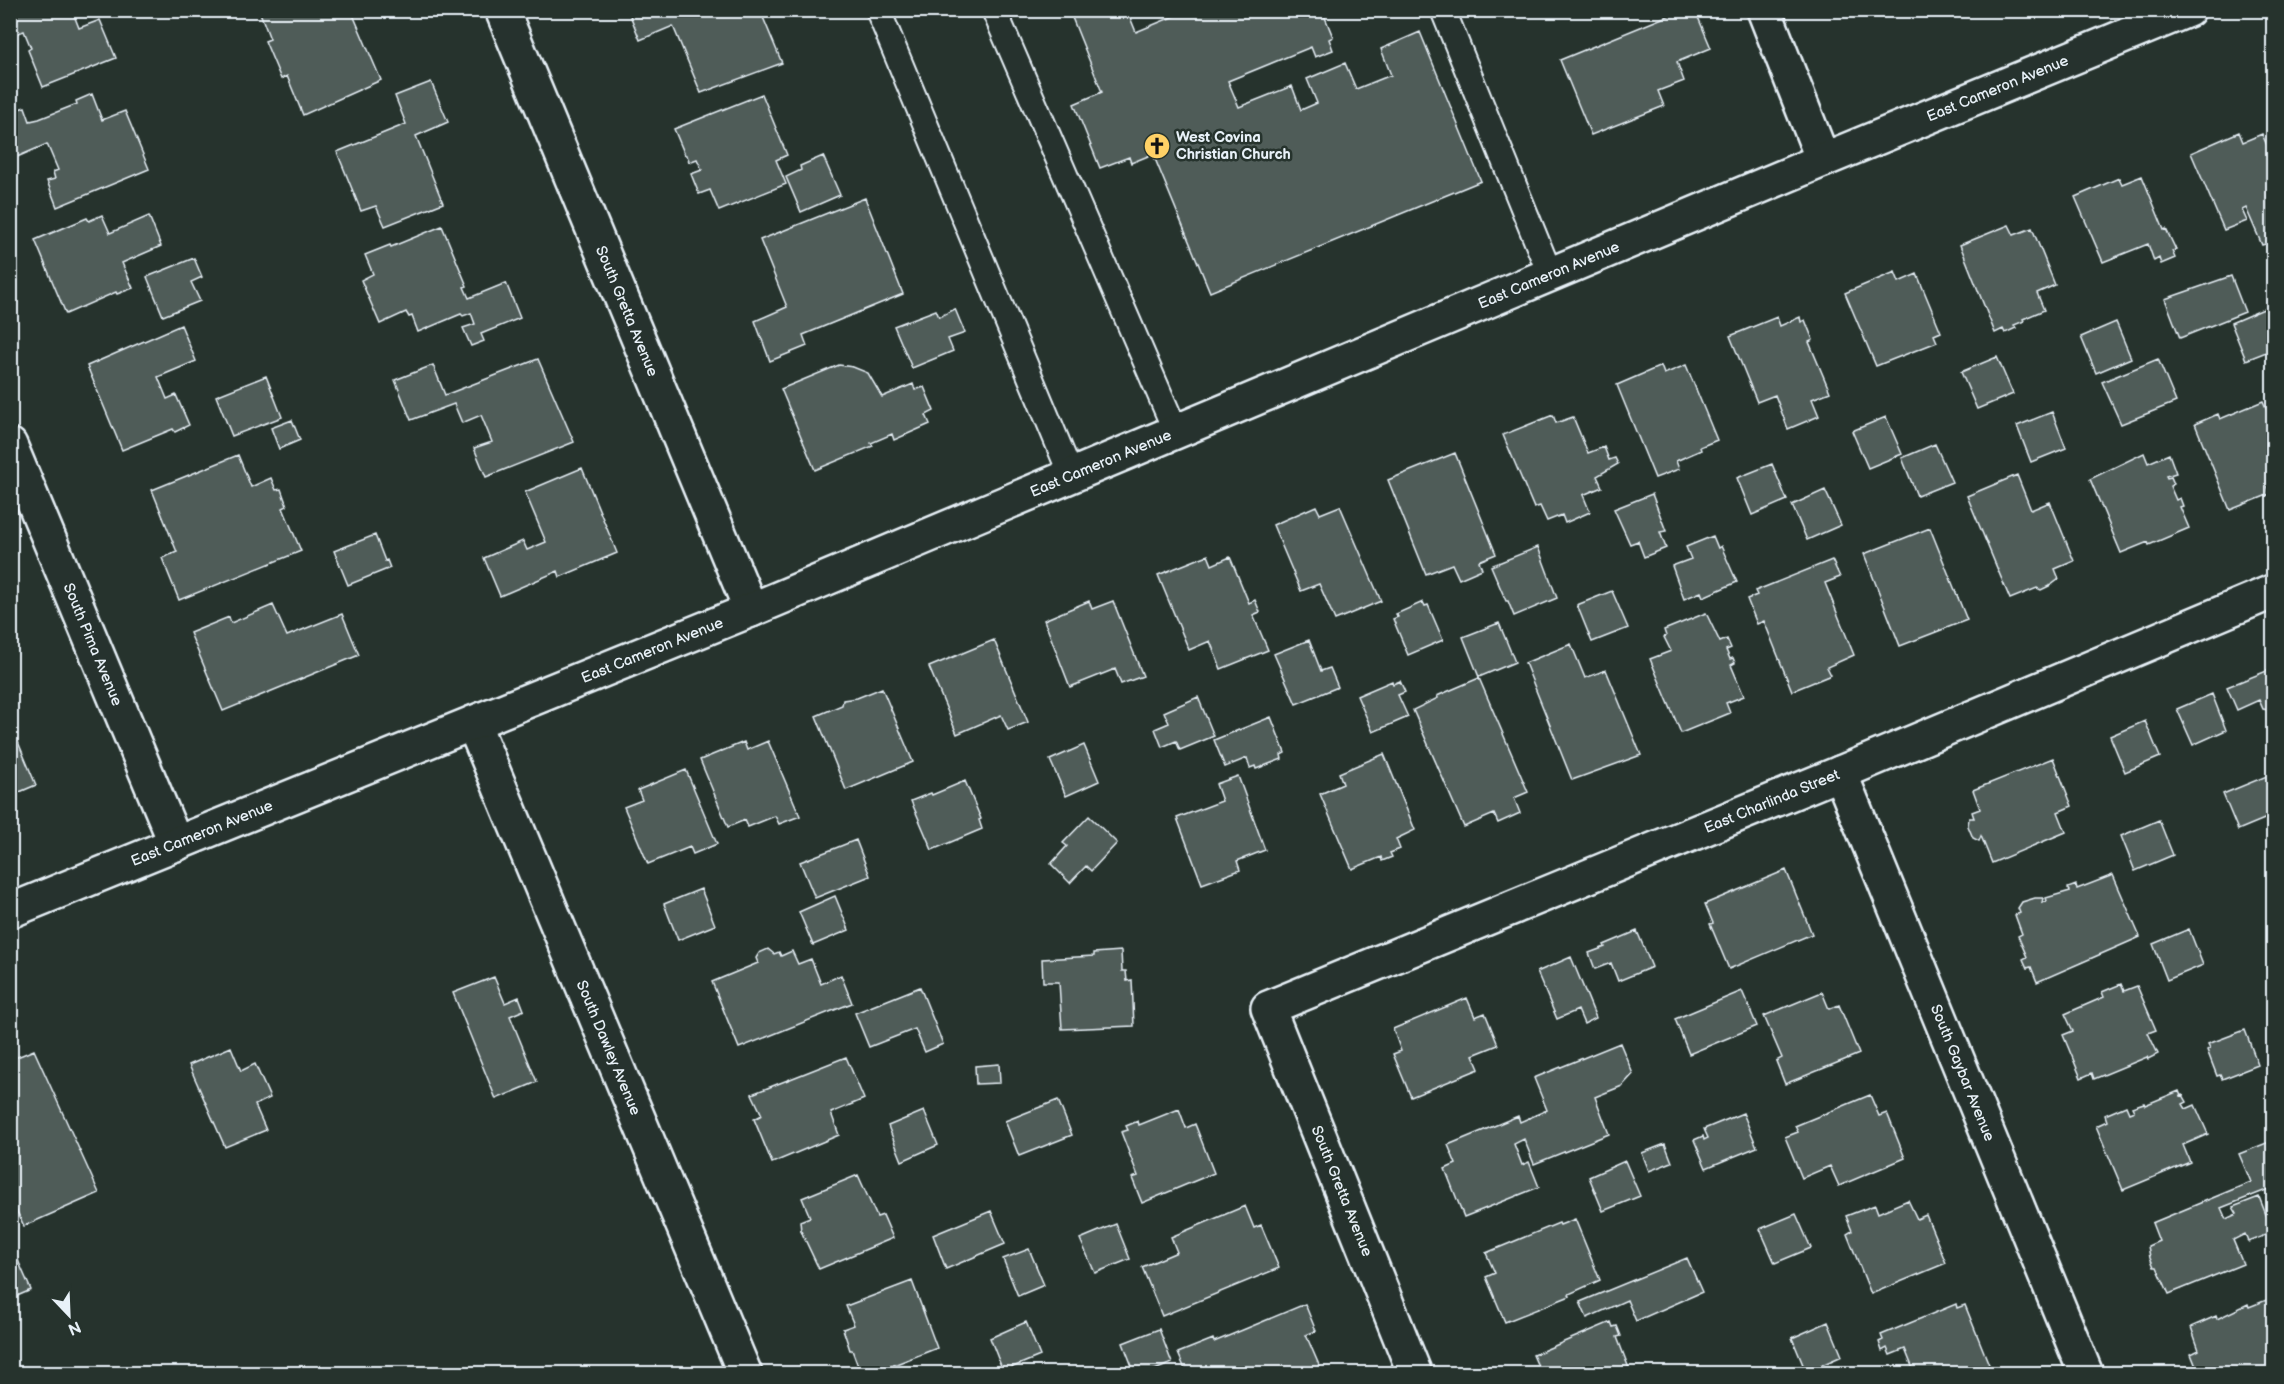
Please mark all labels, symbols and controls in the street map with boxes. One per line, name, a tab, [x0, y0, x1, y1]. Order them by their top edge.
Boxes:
street label: East Cameron Avenue	[1924, 51, 2071, 126]
place label: West Covina Christian Church	[1176, 128, 1291, 164]
church icon: West Covina Christian Church	[1142, 131, 1172, 161]
street label: East Cameron Avenue	[1475, 237, 1623, 314]
street label: South Gretta Avenue	[591, 243, 662, 380]
street label: East Cameron Avenue	[1027, 426, 1174, 502]
street label: South Pima Avenue	[59, 580, 126, 709]
street label: East Cameron Avenue	[578, 613, 726, 688]
street label: East Charlinda Street	[1701, 765, 1843, 838]
street label: East Cameron Avenue	[128, 796, 276, 871]
street label: South Dawley Avenue	[572, 978, 645, 1118]
street label: South Gaybar Avenue	[1926, 1002, 1999, 1144]
street label: South Gretta Avenue	[1307, 1123, 1377, 1260]
north arrow	[39, 1285, 99, 1345]
text: N	[65, 1316, 84, 1339]

